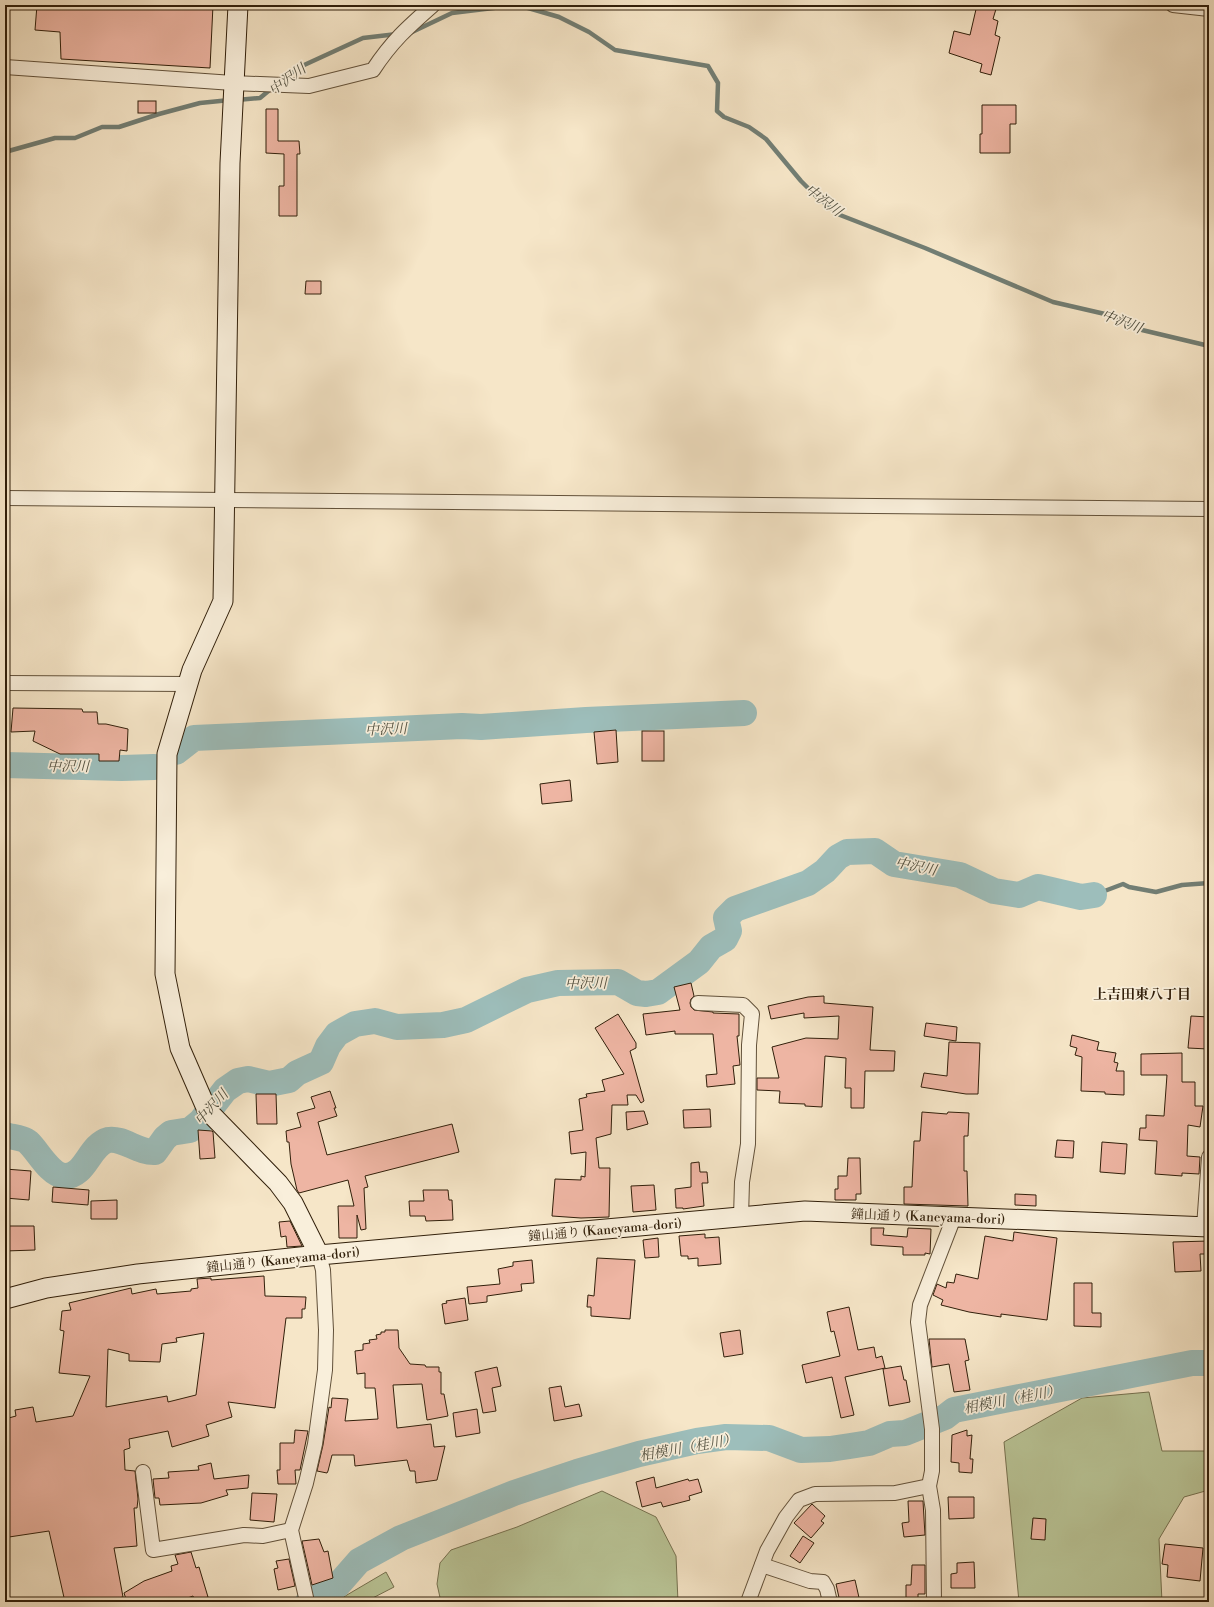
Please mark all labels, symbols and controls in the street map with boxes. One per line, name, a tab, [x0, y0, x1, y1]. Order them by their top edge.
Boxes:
water label: 中沢川	[265, 59, 311, 99]
water label: 中沢川	[801, 181, 847, 222]
water label: 中沢川	[1099, 306, 1146, 339]
water label: 中沢川	[365, 720, 409, 740]
water label: 中沢川	[47, 758, 91, 776]
water label: 中沢川	[893, 854, 940, 881]
water label: 中沢川	[565, 975, 609, 993]
district label: 上吉田東八丁目	[1093, 986, 1191, 1004]
water label: 中沢川	[191, 1085, 234, 1129]
street label: 鐘山通り (Kaneyama-dori)	[851, 1206, 1005, 1228]
street label: 鐘山通り (Kaneyama-dori)	[528, 1215, 683, 1245]
street label: 鐘山通り (Kaneyama-dori)	[206, 1244, 361, 1276]
water label: 相模川（桂川）	[962, 1382, 1062, 1418]
water label: 相模川（桂川）	[638, 1431, 738, 1465]

